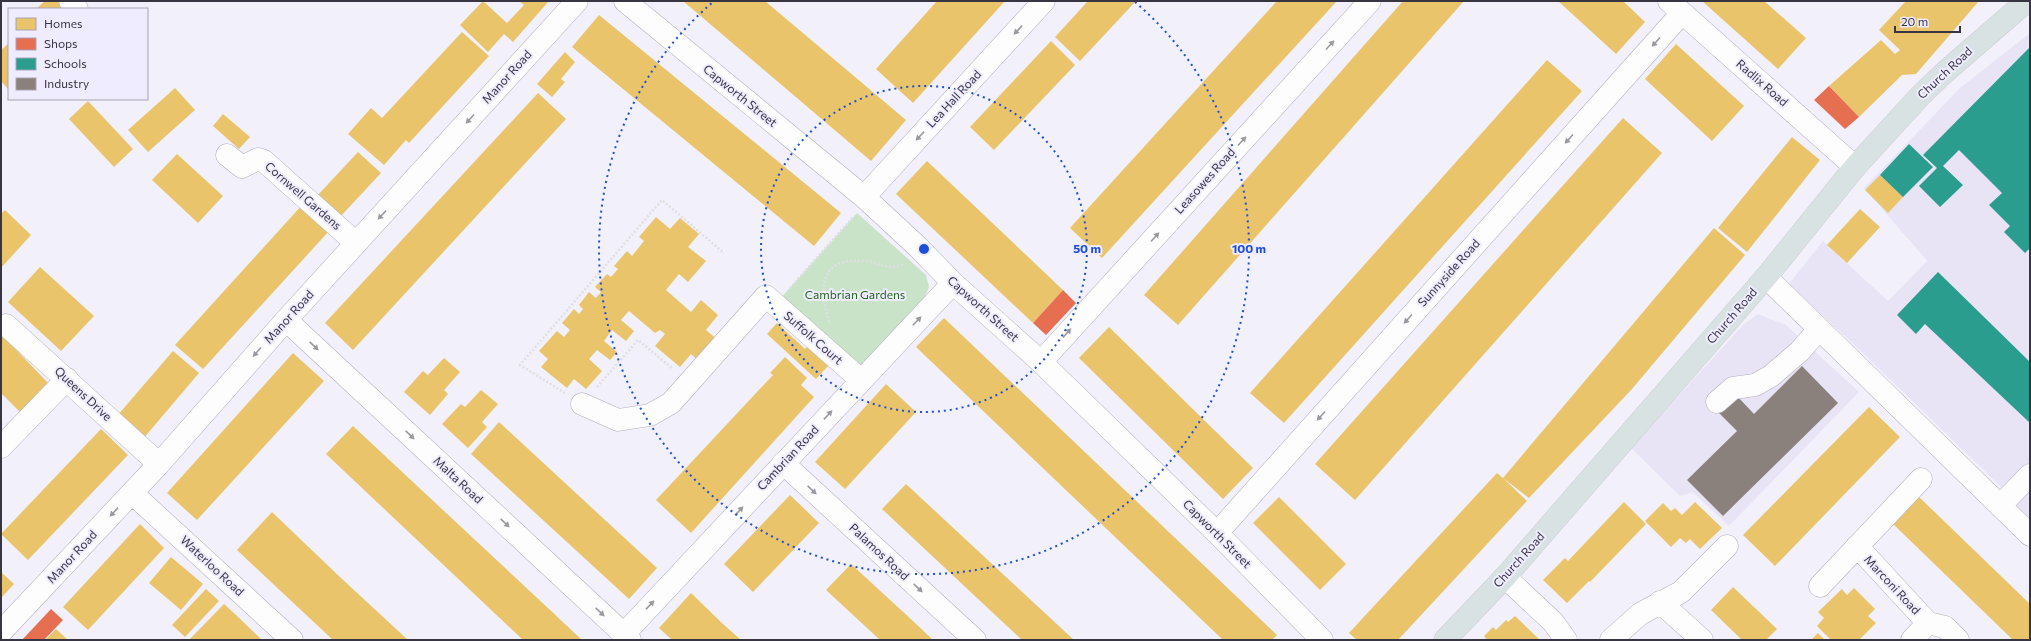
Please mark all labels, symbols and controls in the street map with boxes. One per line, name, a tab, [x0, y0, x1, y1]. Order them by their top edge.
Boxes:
legend	[8, 8, 148, 100]
scale bar	[1895, 8, 1960, 34]
text: 20 m	[1901, 14, 1928, 28]
text: Homes	[44, 16, 82, 30]
one-way arrow	[1013, 25, 1023, 35]
text: Shops	[44, 36, 78, 50]
one-way arrow	[1651, 37, 1661, 47]
one-way arrow	[1325, 40, 1335, 50]
street label: Church Road	[1914, 43, 1975, 101]
street label: Manor Road	[479, 47, 534, 106]
text: Schools	[44, 56, 87, 70]
street label: Radlix Road	[1734, 56, 1791, 109]
street label: Capworth Street	[701, 61, 780, 129]
street label: Lea Hall Road	[923, 67, 983, 130]
text: Industry	[44, 76, 89, 90]
one-way arrow	[465, 113, 474, 124]
one-way arrow	[916, 131, 925, 141]
one-way arrow	[1565, 134, 1574, 144]
one-way arrow	[1238, 136, 1247, 146]
street label: Leasowes Road	[1171, 145, 1237, 216]
street label: Cornwell Gardens	[263, 158, 345, 232]
one-way arrow	[378, 210, 387, 219]
one-way arrow	[1150, 232, 1159, 242]
street label: Sunnyside Road	[1414, 236, 1482, 309]
text: 50 m	[1073, 241, 1101, 255]
text: 100 m	[1232, 241, 1266, 255]
centre of rings	[917, 242, 931, 256]
street label: Capworth Street	[945, 273, 1022, 344]
street label: Church Road	[1703, 284, 1759, 346]
street label: Manor Road	[261, 287, 316, 346]
park label: Cambrian Gardens	[805, 287, 905, 301]
street label: Suffolk Court	[781, 308, 846, 367]
one-way arrow	[1403, 314, 1413, 324]
one-way arrow	[912, 316, 922, 326]
one-way arrow	[1062, 328, 1072, 338]
one-way arrow	[309, 342, 319, 351]
one-way arrow	[253, 347, 262, 358]
street label: Queens Drive	[52, 363, 115, 423]
one-way arrow	[823, 411, 832, 420]
one-way arrow	[1317, 411, 1326, 421]
street label: Cambrian Road	[754, 422, 821, 493]
one-way arrow	[405, 430, 414, 439]
street label: Malta Road	[431, 453, 486, 506]
one-way arrow	[807, 485, 817, 495]
street label: Capworth Street	[1181, 496, 1255, 570]
one-way arrow	[734, 506, 743, 515]
one-way arrow	[109, 507, 119, 517]
one-way arrow	[500, 519, 510, 528]
street label: Palamos Road	[847, 520, 912, 582]
street label: Manor Road	[43, 527, 99, 586]
street label: Church Road	[1490, 529, 1547, 590]
street label: Waterloo Road	[178, 532, 247, 598]
street label: Marconi Road	[1862, 552, 1924, 617]
one-way arrow	[913, 583, 923, 592]
one-way arrow	[645, 601, 654, 610]
one-way arrow	[595, 607, 605, 617]

